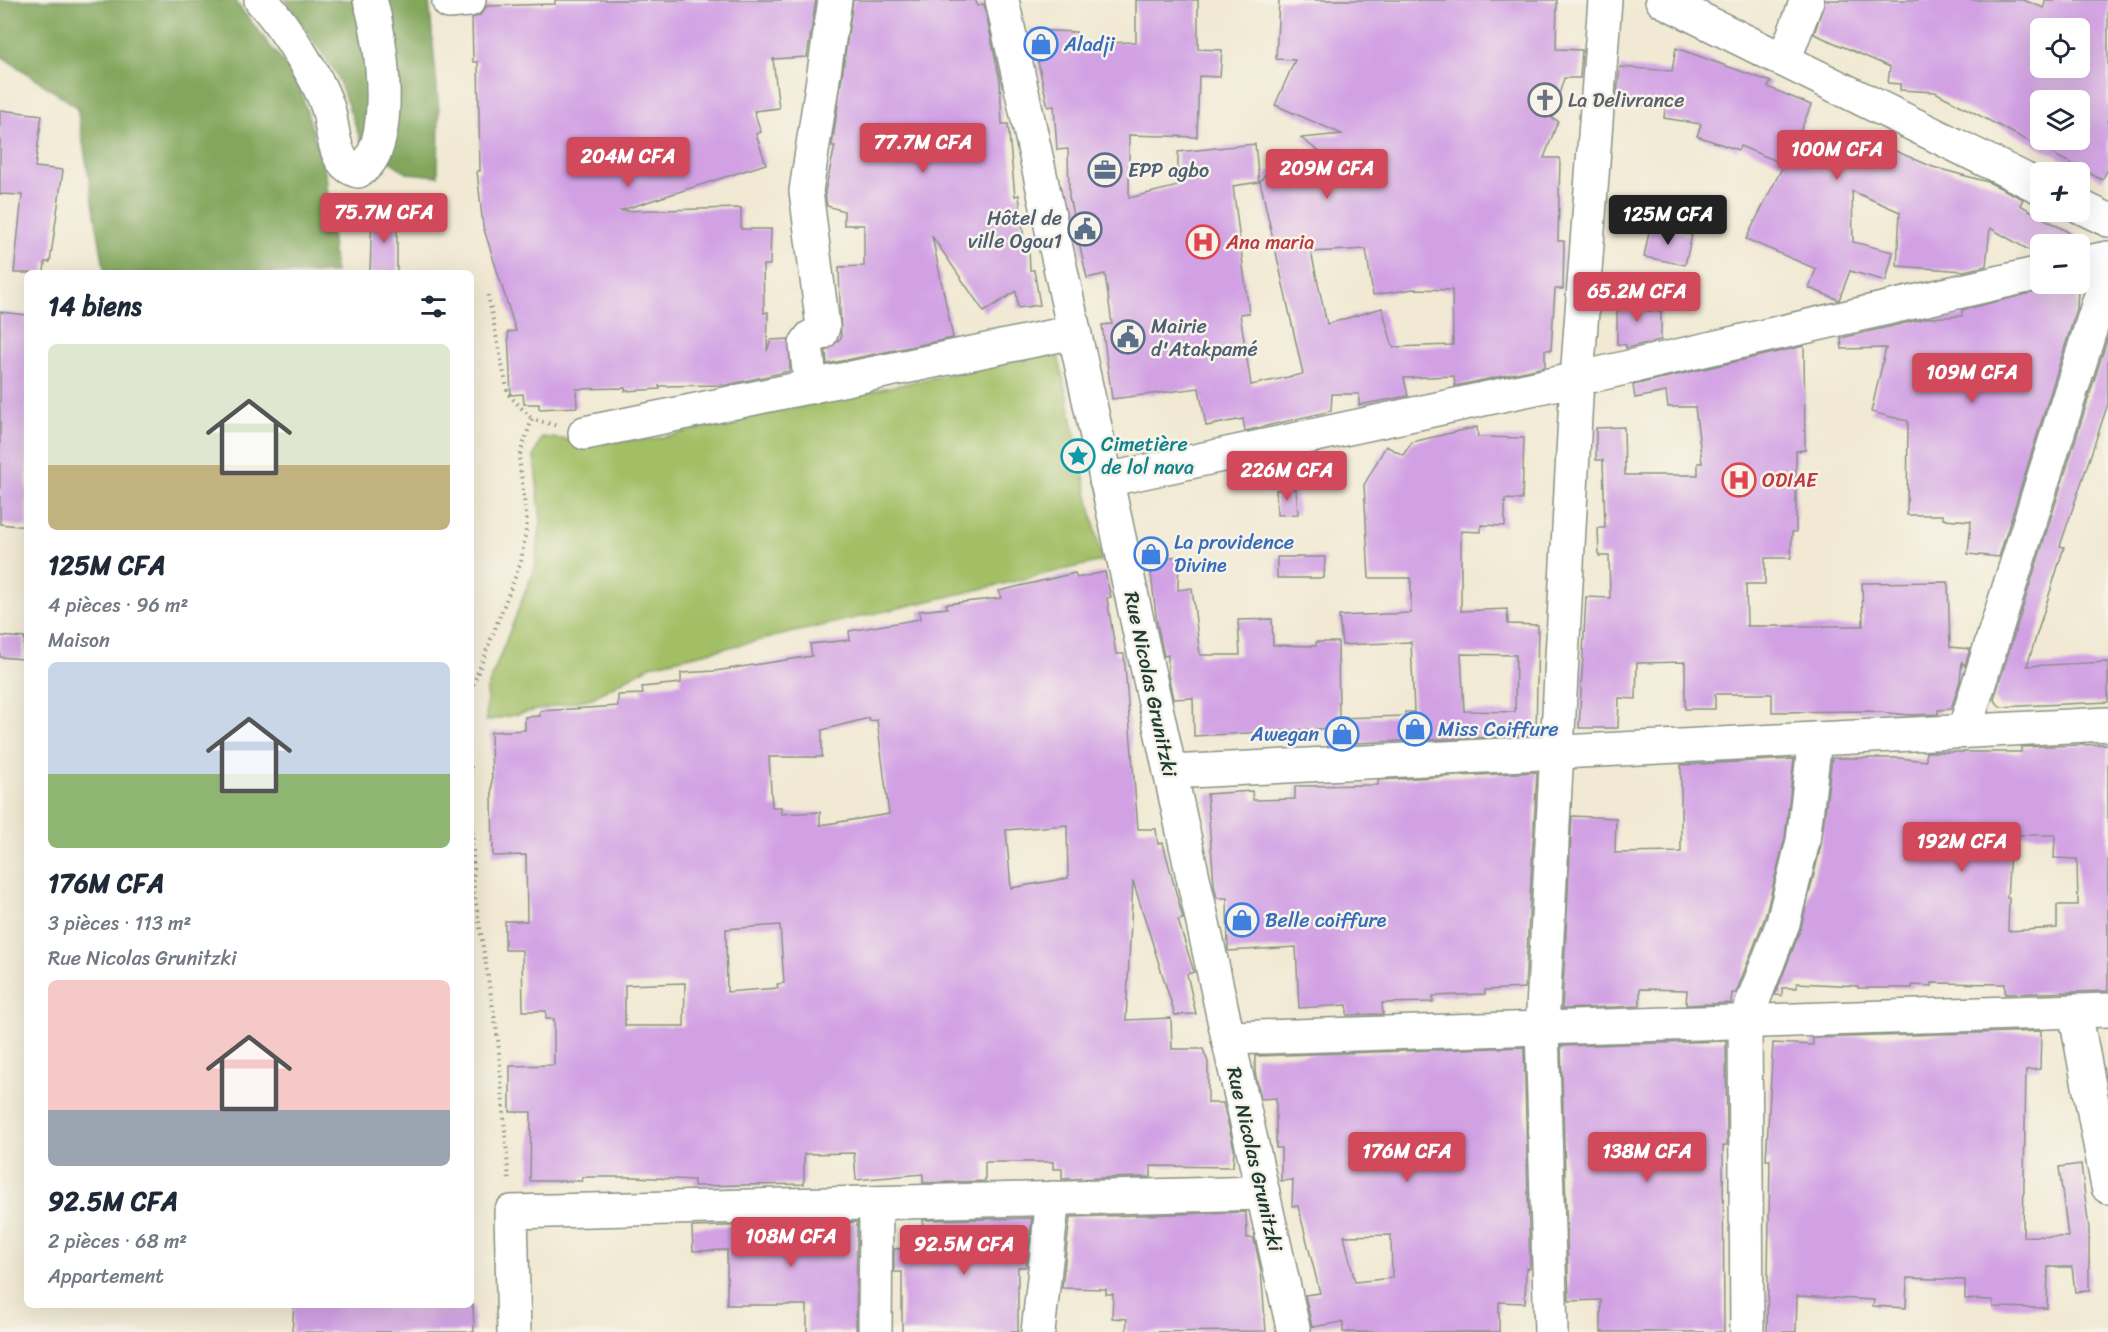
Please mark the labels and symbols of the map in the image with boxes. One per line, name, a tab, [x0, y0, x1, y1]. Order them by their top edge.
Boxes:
shop icon: Aladji	[1023, 26, 1059, 62]
place label: Aladji	[1063, 27, 1116, 62]
church icon: La Delivrance	[1527, 82, 1563, 118]
place label: La Delivrance	[1568, 83, 1685, 118]
pin: 77.7M CFA	[854, 123, 992, 174]
pin: 100M CFA	[1775, 130, 1899, 181]
pin: 204M CFA	[566, 137, 690, 188]
pin: 209M CFA	[1265, 149, 1389, 200]
office icon: EPP agbo	[1087, 152, 1123, 188]
place label: EPP agbo	[1128, 153, 1209, 188]
pin: 75.7M CFA	[315, 193, 453, 244]
pin: 125M CFA	[1606, 195, 1730, 246]
place label: Hôtel de ville Ogou1	[968, 201, 1062, 259]
public building icon: Hôtel de ville Ogou1	[1067, 211, 1103, 247]
hospital icon: Ana maria	[1185, 224, 1221, 260]
place label: Ana maria	[1225, 225, 1314, 260]
pin: 65.2M CFA	[1568, 272, 1706, 323]
place label: Mairie d'Atakpamé	[1151, 309, 1258, 367]
public building icon: Mairie d'Atakpamé	[1110, 319, 1146, 355]
pin: 109M CFA	[1910, 353, 2034, 404]
place label: Cimetière de lol nava	[1101, 427, 1194, 485]
place icon: Cimetière de lol nava	[1060, 438, 1096, 474]
pin: 226M CFA	[1225, 451, 1349, 502]
hospital icon: ODIAE	[1721, 462, 1757, 498]
place label: ODIAE	[1762, 463, 1819, 498]
place label: La providence Divine	[1174, 525, 1294, 583]
shop icon: La providence Divine	[1133, 536, 1169, 572]
street label: Rue Nicolas Grunitzki	[1114, 588, 1188, 781]
shop icon: Miss Coiffure	[1397, 711, 1433, 747]
place label: Miss Coiffure	[1438, 712, 1559, 747]
shop icon: Awegan	[1324, 716, 1360, 752]
place label: Awegan	[1250, 717, 1319, 752]
pin: 192M CFA	[1900, 822, 2024, 873]
shop icon: Belle coiffure	[1224, 902, 1260, 938]
place label: Belle coiffure	[1265, 903, 1387, 938]
street label: Rue Nicolas Grunitzki	[1216, 1063, 1293, 1256]
pin: 176M CFA	[1345, 1132, 1469, 1183]
pin: 138M CFA	[1585, 1132, 1709, 1183]
pin: 108M CFA	[729, 1217, 853, 1268]
pin: 92.5M CFA	[895, 1225, 1033, 1276]

